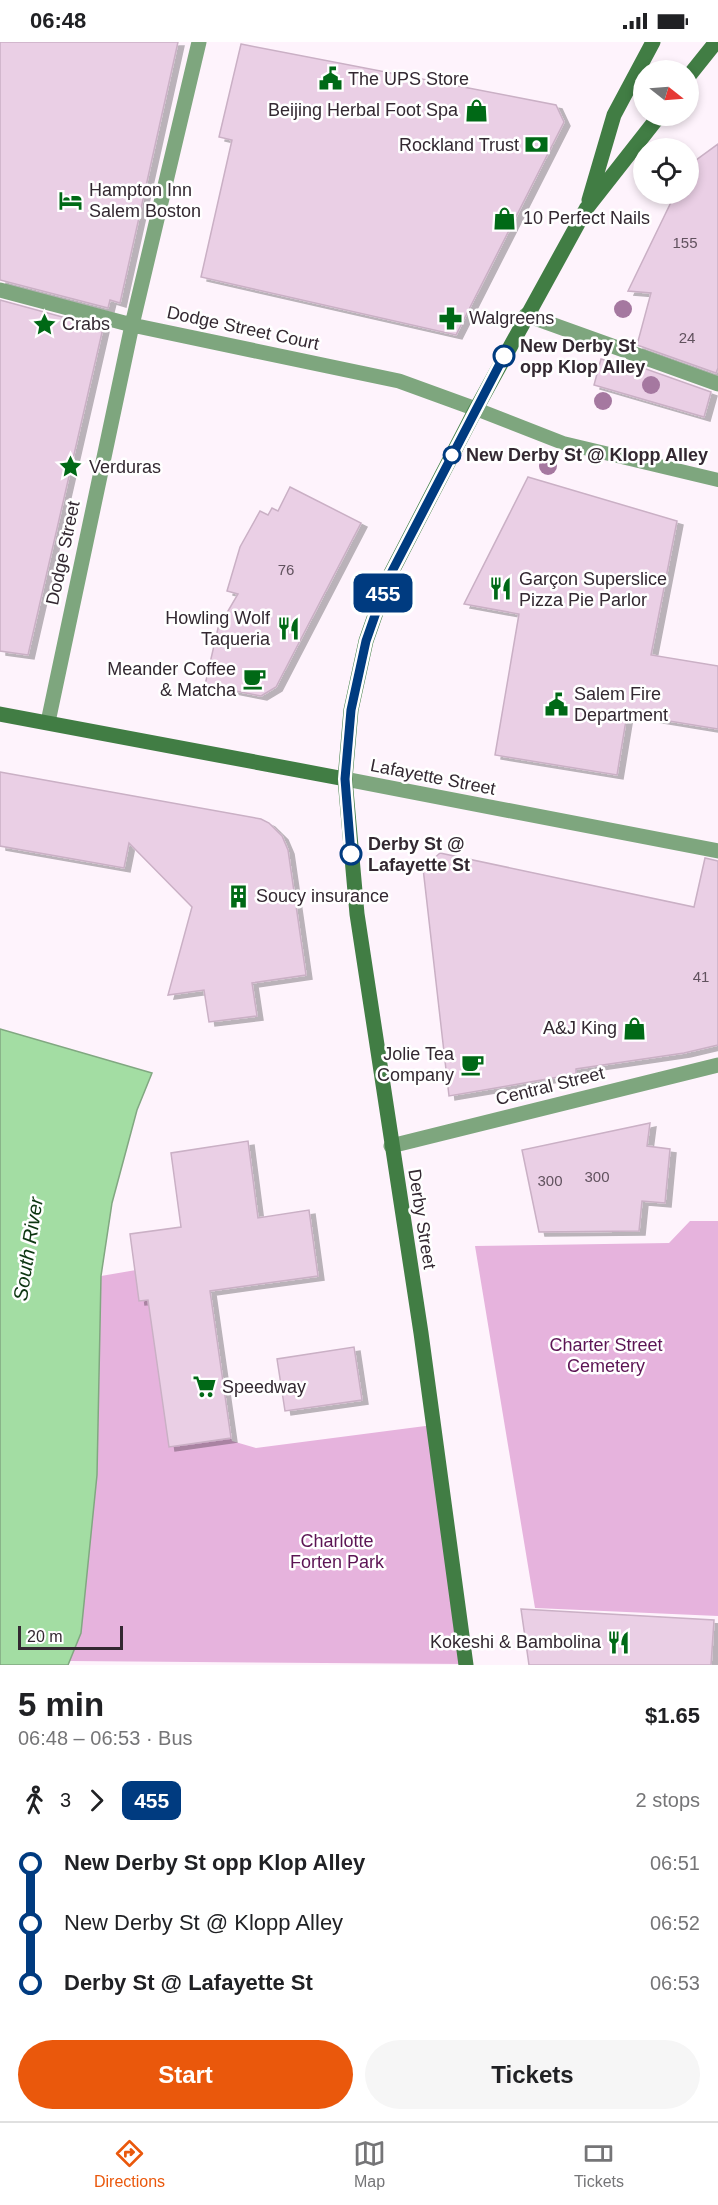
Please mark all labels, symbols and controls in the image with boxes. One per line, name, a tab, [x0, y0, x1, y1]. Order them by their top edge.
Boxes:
text: 06:48	[30, 8, 86, 33]
north arrow	[633, 60, 699, 126]
map controls	[633, 60, 699, 204]
public building icon: The UPS Store	[317, 66, 343, 92]
place label: The UPS Store	[348, 69, 469, 89]
shop icon: Beijing Herbal Foot Spa	[463, 97, 489, 123]
place label: Beijing Herbal Foot Spa	[268, 100, 459, 120]
bank icon: Rockland Trust	[524, 132, 550, 158]
place label: Rockland Trust	[399, 135, 519, 155]
button: locate	[633, 138, 699, 204]
place label: Hampton Inn Salem Boston	[89, 180, 201, 221]
hotel icon: Hampton Inn Salem Boston	[58, 187, 84, 213]
shop icon: 10 Perfect Nails	[492, 205, 518, 231]
place label: 10 Perfect Nails	[523, 208, 650, 228]
house number: 155	[672, 234, 698, 251]
street label: Dodge Street Court	[165, 302, 321, 354]
pharmacy icon: Walgreens	[438, 305, 464, 331]
place label: Walgreens	[469, 308, 554, 328]
place icon: Crabs	[31, 311, 57, 337]
place label: Crabs	[62, 314, 110, 334]
house number: 24	[679, 329, 695, 346]
place label: New Derby St opp Klop Alley	[520, 336, 645, 377]
marker: New Derby St opp Klop Alley	[493, 345, 515, 367]
place label: New Derby St @ Klopp Alley	[466, 445, 708, 465]
marker: New Derby St @ Klopp Alley	[443, 446, 461, 464]
place icon: Verduras	[58, 454, 84, 480]
place label: Verduras	[89, 457, 161, 477]
street label: Dodge Street	[42, 499, 84, 607]
house number: 76	[278, 561, 294, 578]
place label: Garçon Superslice Pizza Pie Parlor	[519, 569, 667, 610]
line badge: 455	[348, 574, 418, 612]
restaurant icon: Garçon Superslice Pizza Pie Parlor	[488, 576, 514, 602]
text: 455	[365, 582, 401, 605]
place label: Howling Wolf Taqueria	[165, 608, 271, 649]
restaurant icon: Howling Wolf Taqueria	[275, 615, 301, 641]
place label: Meander Coffee & Matcha	[107, 659, 237, 700]
cafe icon: Meander Coffee & Matcha	[241, 666, 267, 692]
place label: Salem Fire Department	[574, 684, 668, 725]
public building icon: Salem Fire Department	[543, 691, 569, 717]
street label: Lafayette Street	[369, 755, 497, 799]
place label: Derby St @ Lafayette St	[368, 834, 470, 875]
marker: Derby St @ Lafayette St	[340, 843, 362, 865]
building icon: Soucy insurance	[225, 883, 251, 909]
place label: Soucy insurance	[256, 886, 389, 906]
house number: 41	[693, 968, 709, 985]
shop icon: A&J King	[622, 1015, 648, 1041]
place label: A&J King	[543, 1018, 617, 1038]
place label: Jolie Tea Company	[377, 1044, 455, 1085]
cafe icon: Jolie Tea Company	[459, 1051, 485, 1077]
street label: Central Street	[494, 1063, 606, 1109]
street label: Derby Street	[404, 1168, 440, 1270]
house number: 300	[584, 1168, 610, 1185]
house number: 300	[537, 1172, 563, 1189]
water label: South River	[9, 1194, 47, 1302]
park label: Charter Street Cemetery	[549, 1335, 663, 1376]
supermarket icon: Speedway	[191, 1374, 217, 1400]
place label: Speedway	[222, 1377, 306, 1397]
park label: Charlotte Forten Park	[290, 1531, 385, 1572]
scale bar	[18, 1623, 123, 1650]
text: 20 m	[27, 1628, 63, 1645]
restaurant icon: Kokeshi & Bambolina	[606, 1629, 632, 1655]
place label: Kokeshi & Bambolina	[430, 1632, 602, 1652]
text: 5 min	[18, 1686, 104, 1723]
text: $1.65	[645, 1703, 700, 1728]
text: 06:48 – 06:53 · Bus	[18, 1727, 193, 1749]
icon: walk	[18, 1784, 51, 1817]
icon: forward	[80, 1784, 113, 1817]
text: 3	[60, 1789, 71, 1811]
text: 455	[134, 1789, 169, 1812]
text: 2 stops	[636, 1789, 700, 1811]
text: New Derby St opp Klop Alley	[64, 1850, 365, 1875]
text: 06:51	[650, 1852, 700, 1874]
text: New Derby St @ Klopp Alley	[64, 1910, 343, 1935]
text: 06:52	[650, 1912, 700, 1934]
text: Derby St @ Lafayette St	[64, 1970, 313, 1995]
text: 06:53	[650, 1972, 700, 1994]
button: Start	[18, 2040, 353, 2109]
button: Tickets	[365, 2040, 700, 2109]
tab: Directions	[94, 2137, 165, 2191]
tab: Map	[353, 2137, 386, 2191]
tab: Tickets	[574, 2137, 624, 2191]

